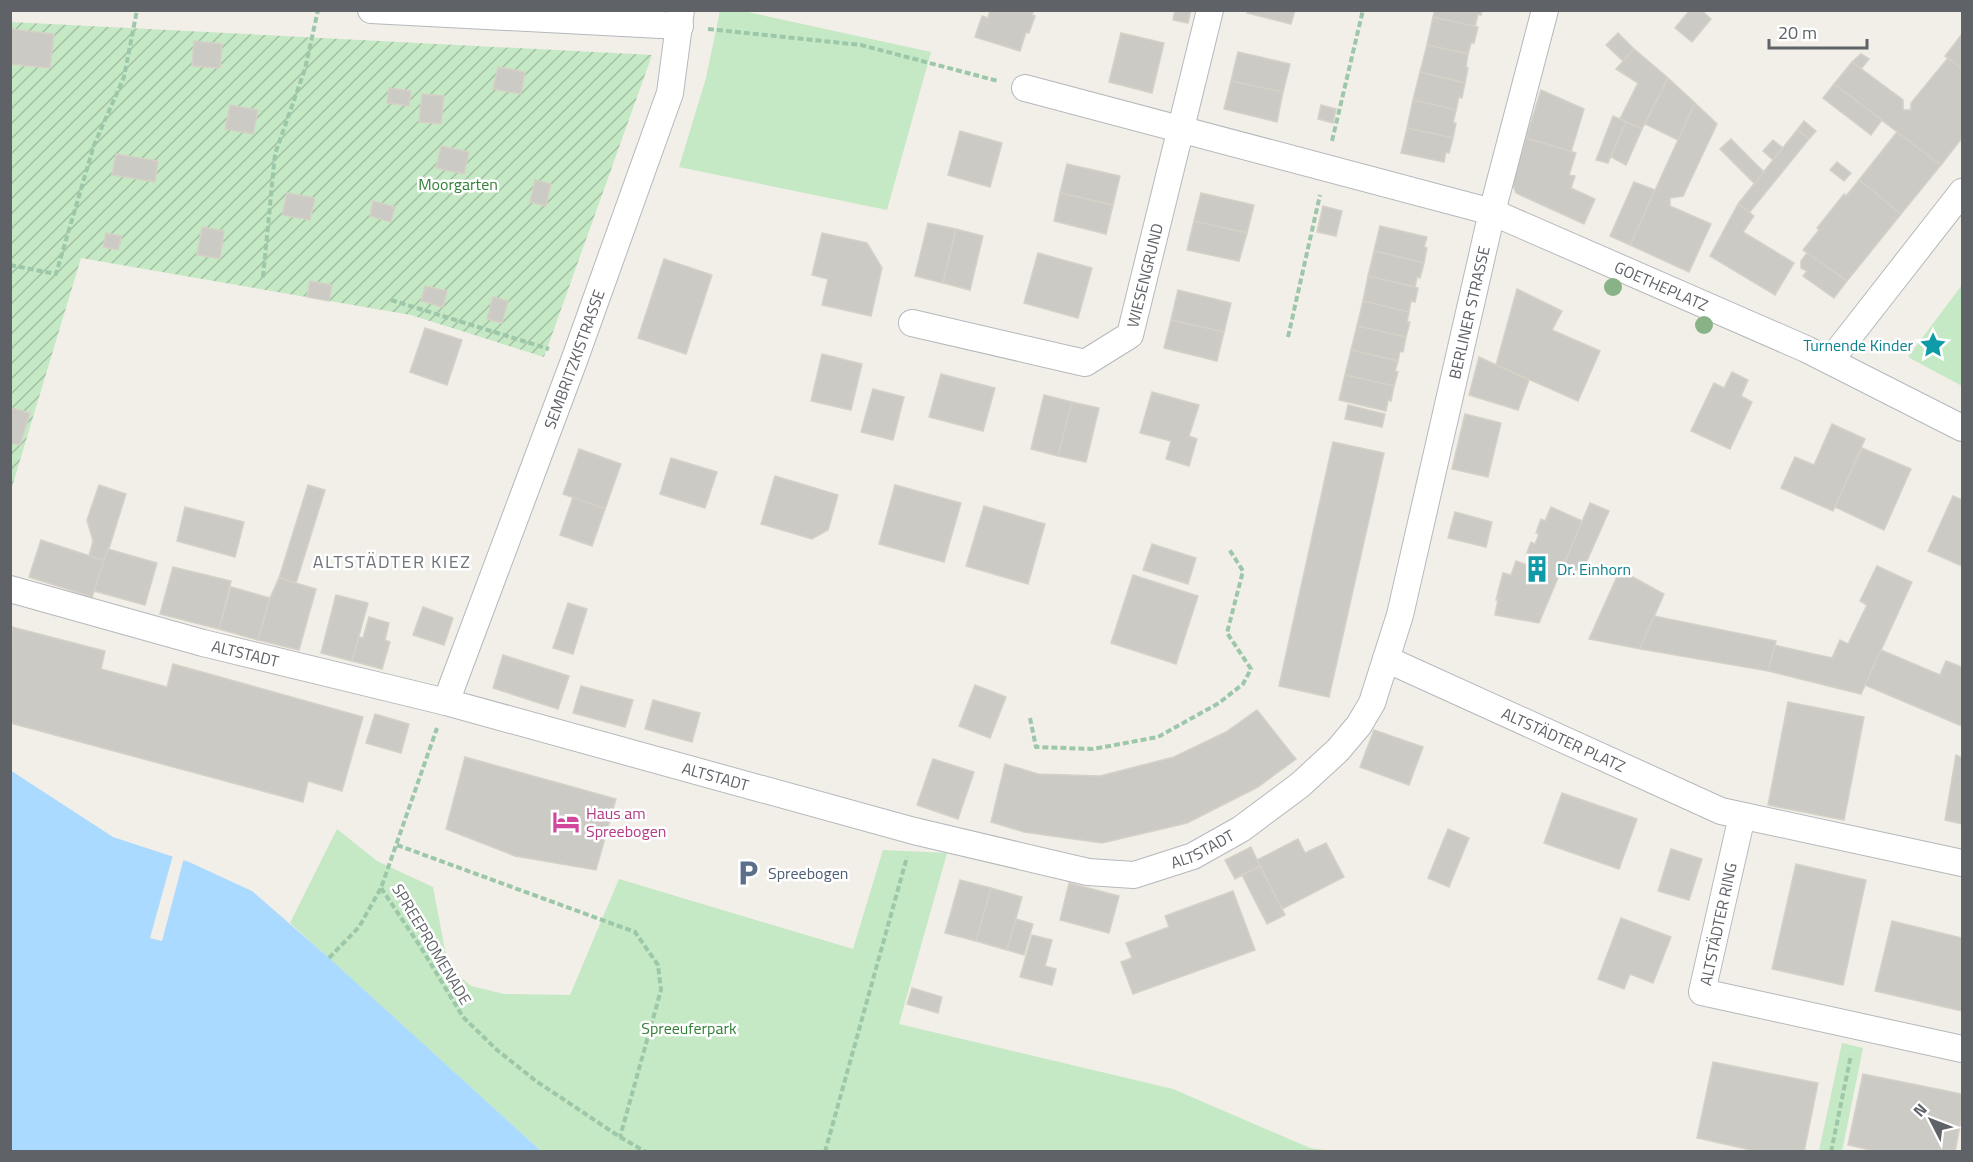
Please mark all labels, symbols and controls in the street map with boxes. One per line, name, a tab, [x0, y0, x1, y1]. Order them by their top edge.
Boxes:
scale bar	[1769, 12, 1866, 50]
text: 20 m	[1778, 19, 1817, 46]
park label: Moorgarten	[418, 172, 498, 196]
street label: WIESENGRUND	[1120, 221, 1169, 330]
street label: BERLINER STRASSE	[1442, 243, 1496, 381]
street label: GOETHEPLATZ	[1611, 255, 1712, 317]
street label: SEMBRITZKISTRASSE	[537, 286, 611, 432]
place icon: Turnende Kinder	[1918, 330, 1948, 360]
place label: Turnende Kinder	[1803, 333, 1913, 357]
district label: ALTSTÄDTER KIEZ	[313, 548, 471, 575]
building icon: Dr. Einhorn	[1522, 554, 1552, 584]
place label: Dr. Einhorn	[1557, 557, 1631, 581]
street label: ALTSTADT	[209, 634, 282, 673]
street label: ALTSTÄDTER PLATZ	[1498, 701, 1629, 778]
street label: ALTSTADT	[679, 756, 752, 797]
place label: Haus am Spreebogen	[586, 801, 666, 843]
hotel icon: Haus am Spreebogen	[551, 807, 581, 837]
street label: ALTSTADT	[1167, 823, 1239, 874]
parking icon: Spreebogen	[733, 858, 763, 888]
street label: ALTSTÄDTER RING	[1693, 860, 1743, 988]
place label: Spreebogen	[768, 861, 848, 885]
street label: SPREEPROMENADE	[386, 879, 478, 1009]
park label: Spreeuferpark	[641, 1016, 737, 1040]
north arrow	[1901, 1090, 1961, 1150]
text: N	[1907, 1098, 1932, 1122]

